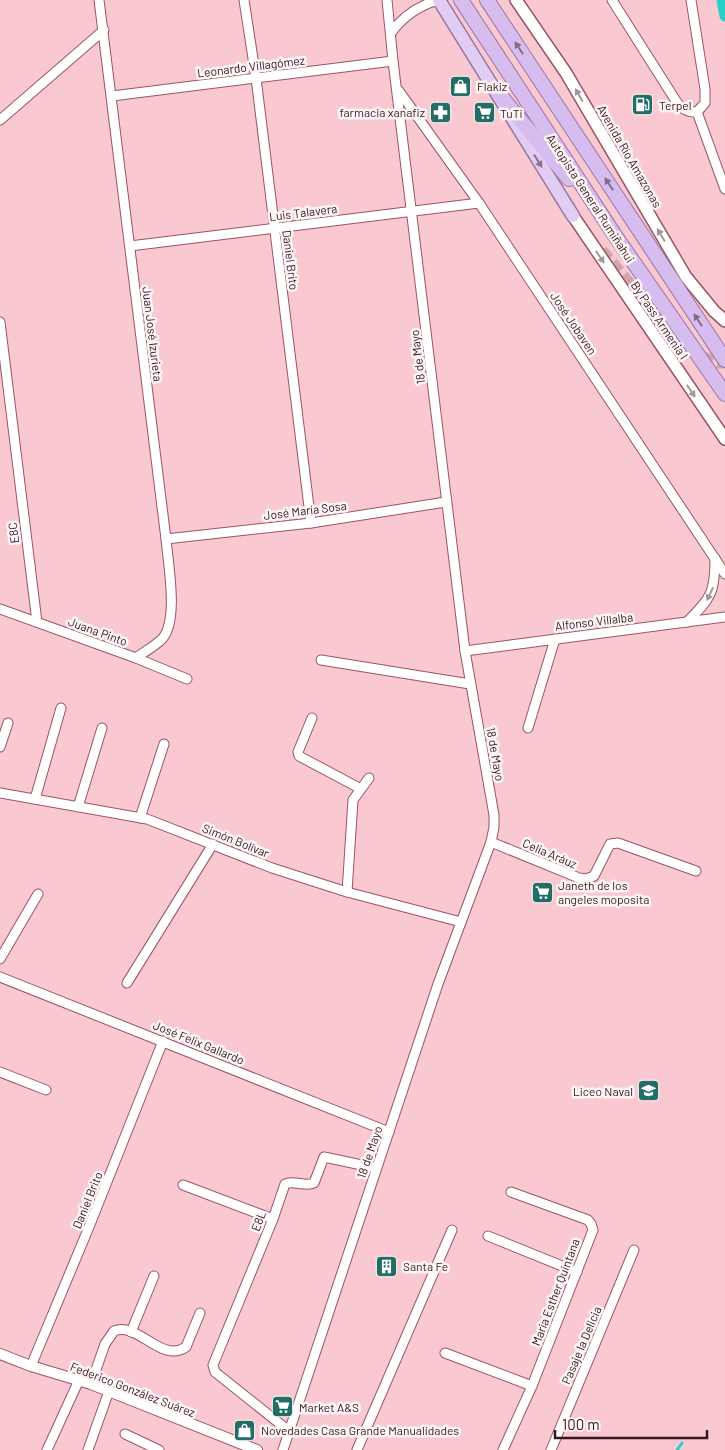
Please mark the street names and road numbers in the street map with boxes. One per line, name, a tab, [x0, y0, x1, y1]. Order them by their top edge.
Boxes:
street label: Leonardo Villagómez	[196, 52, 306, 80]
street label: Avenida Río Amazonas	[595, 102, 665, 210]
street label: Autopista General Rumiñahui	[544, 131, 638, 265]
street label: Luis Talavera	[268, 201, 338, 223]
street label: Daniel Brito	[280, 229, 302, 291]
street label: By Pass Armenia I	[629, 278, 691, 362]
street label: Juan José Izurieta	[140, 286, 166, 382]
street label: José Jobaven	[548, 289, 600, 357]
street label: 18 de Mayo	[407, 329, 427, 385]
street label: José María Sosa	[263, 498, 347, 522]
street label: E8C	[5, 522, 21, 544]
street label: Alfonso Villalba	[554, 609, 634, 633]
street label: Juana Pinto	[67, 614, 129, 648]
street label: 18 de Mayo	[484, 726, 508, 782]
street label: Simón Bolívar	[201, 820, 272, 860]
street label: Celia Aráuz	[521, 835, 579, 871]
street label: José Felix Gallardo	[151, 1017, 247, 1067]
street label: 18 de Mayo	[353, 1124, 385, 1180]
street label: Daniel Brito	[69, 1169, 105, 1231]
street label: E8L	[248, 1209, 268, 1233]
street label: Maria Esther Quintana	[528, 1236, 582, 1348]
street label: Pasaje la Delicia	[558, 1304, 604, 1386]
street label: Federico González Suárez	[69, 1359, 197, 1419]

